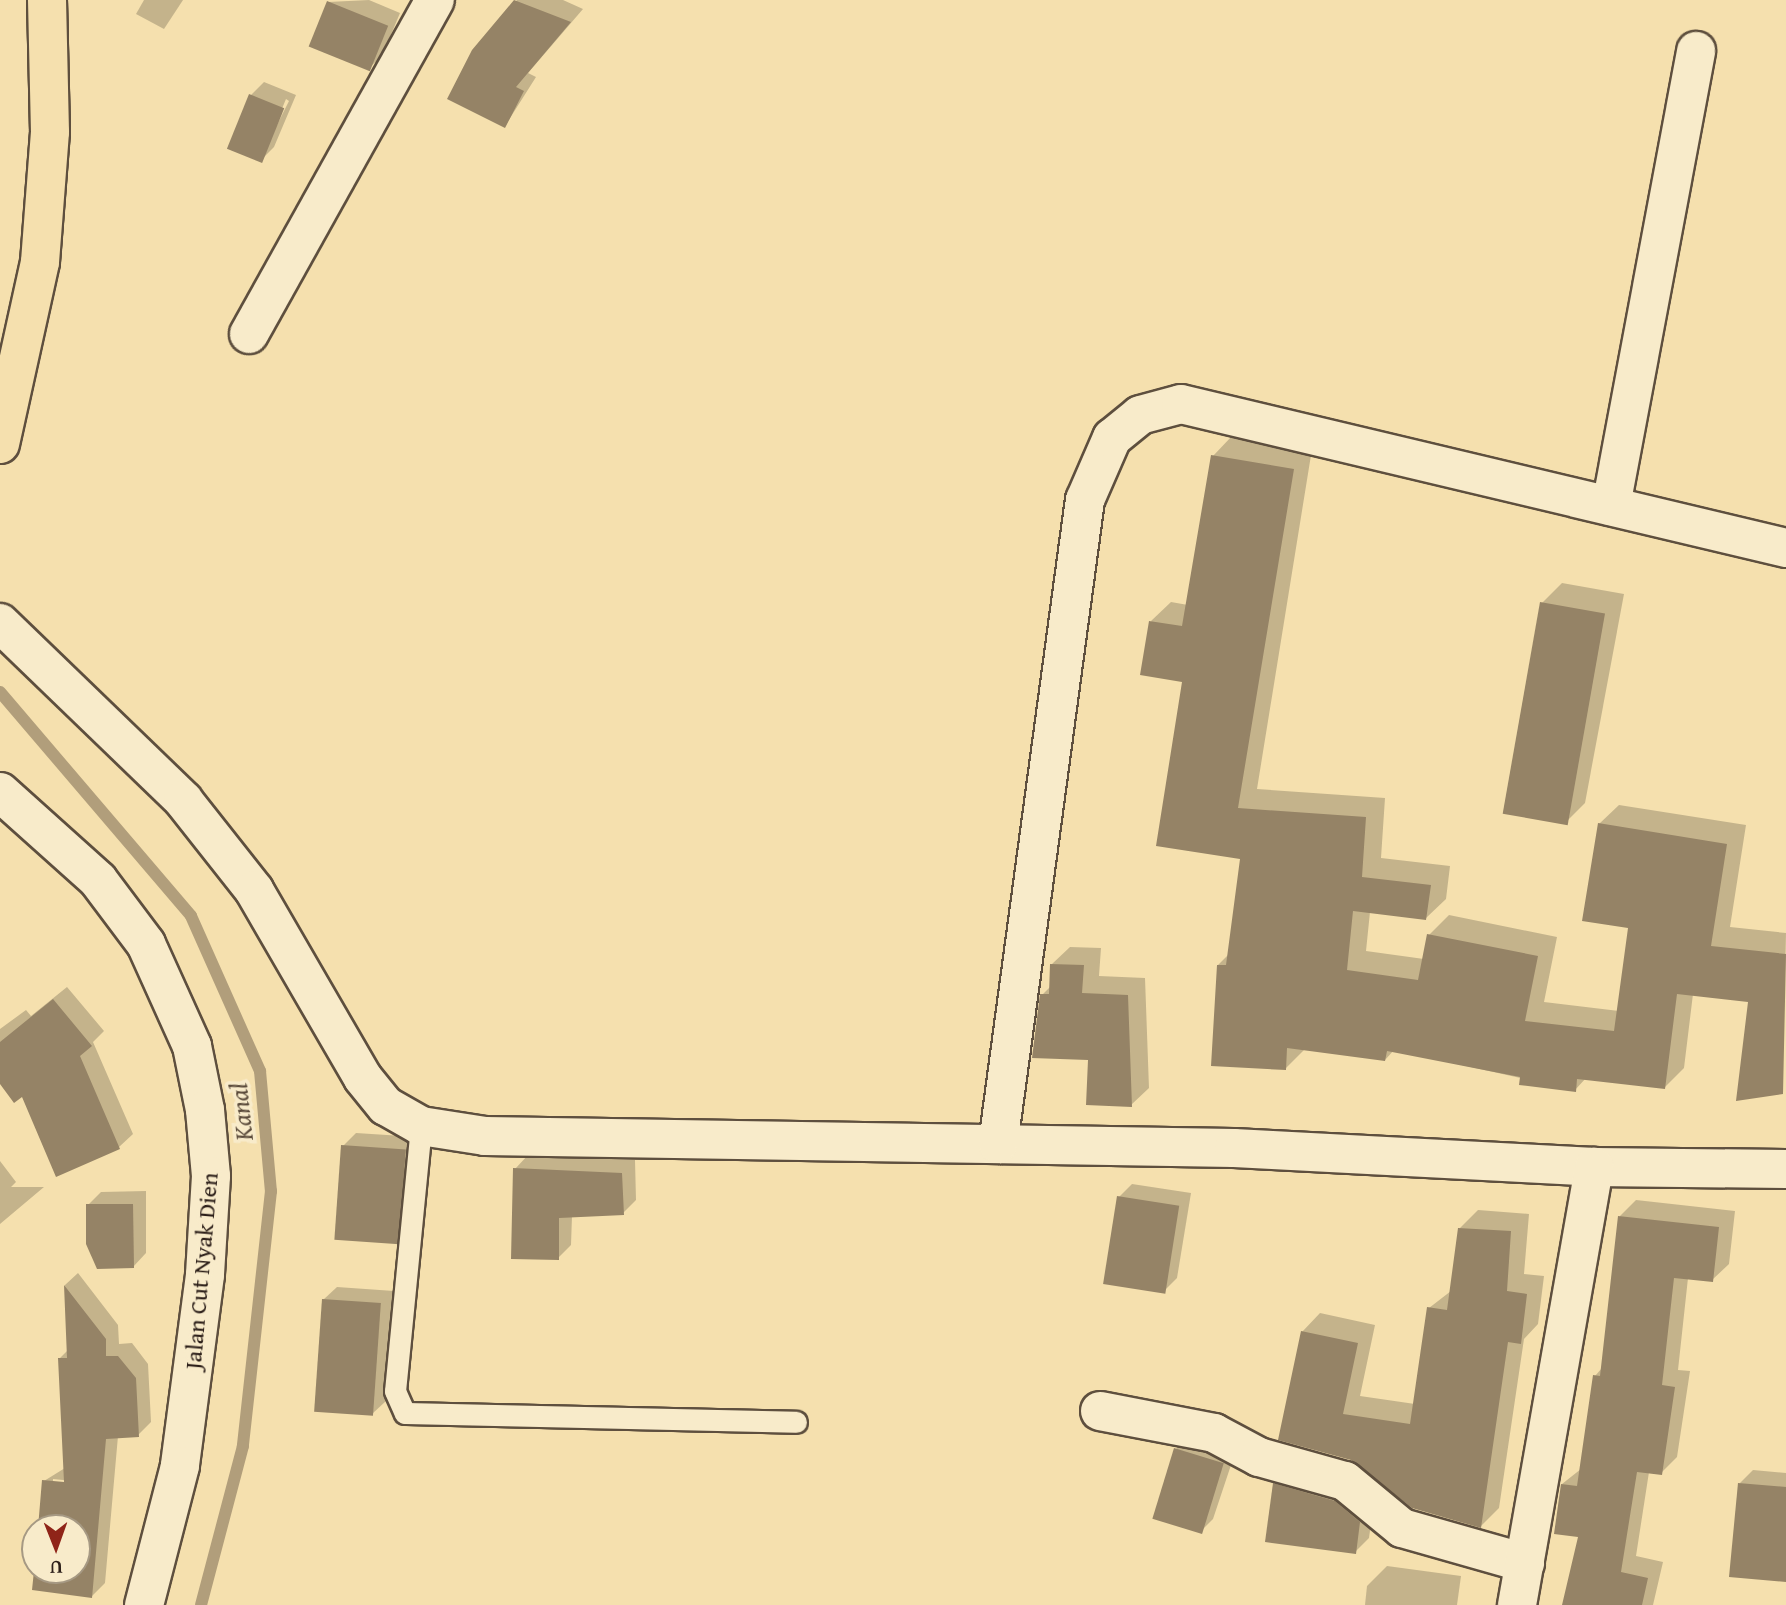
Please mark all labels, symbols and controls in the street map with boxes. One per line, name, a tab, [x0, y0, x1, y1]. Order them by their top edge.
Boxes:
water label: Kanal	[222, 1082, 260, 1142]
street label: Jalan Cut Nyak Dien	[178, 1171, 224, 1371]
north arrow	[21, 1514, 91, 1584]
text: U	[50, 1554, 63, 1582]

